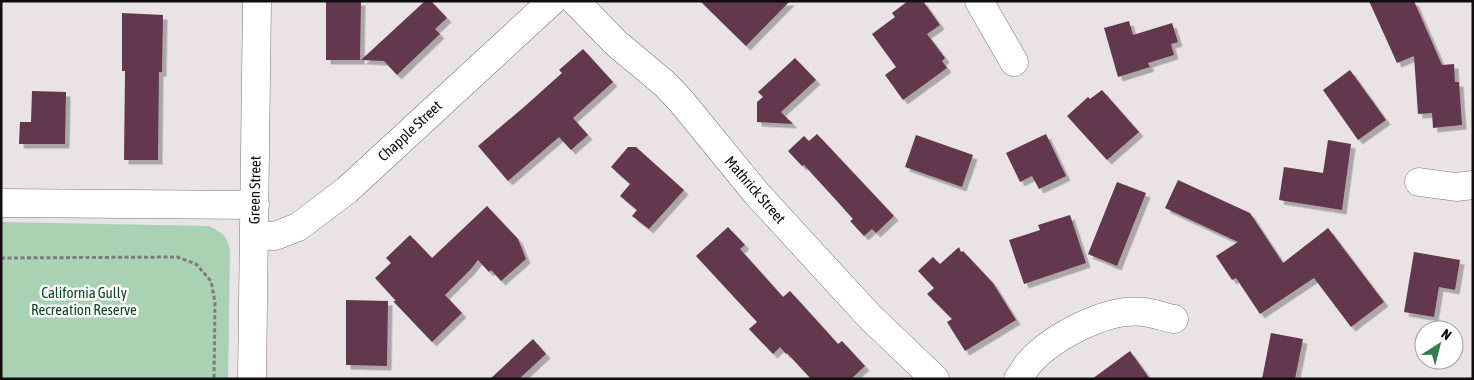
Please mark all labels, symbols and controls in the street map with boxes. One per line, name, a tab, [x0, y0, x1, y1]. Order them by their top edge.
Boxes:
street label: Chapple Street	[374, 97, 445, 164]
street label: Mathrick Street	[722, 153, 789, 227]
street label: Green Street	[245, 156, 264, 224]
park label: California Gully Recreation Reserve	[31, 284, 137, 318]
north arrow	[1414, 320, 1464, 370]
text: N	[1439, 326, 1455, 343]

